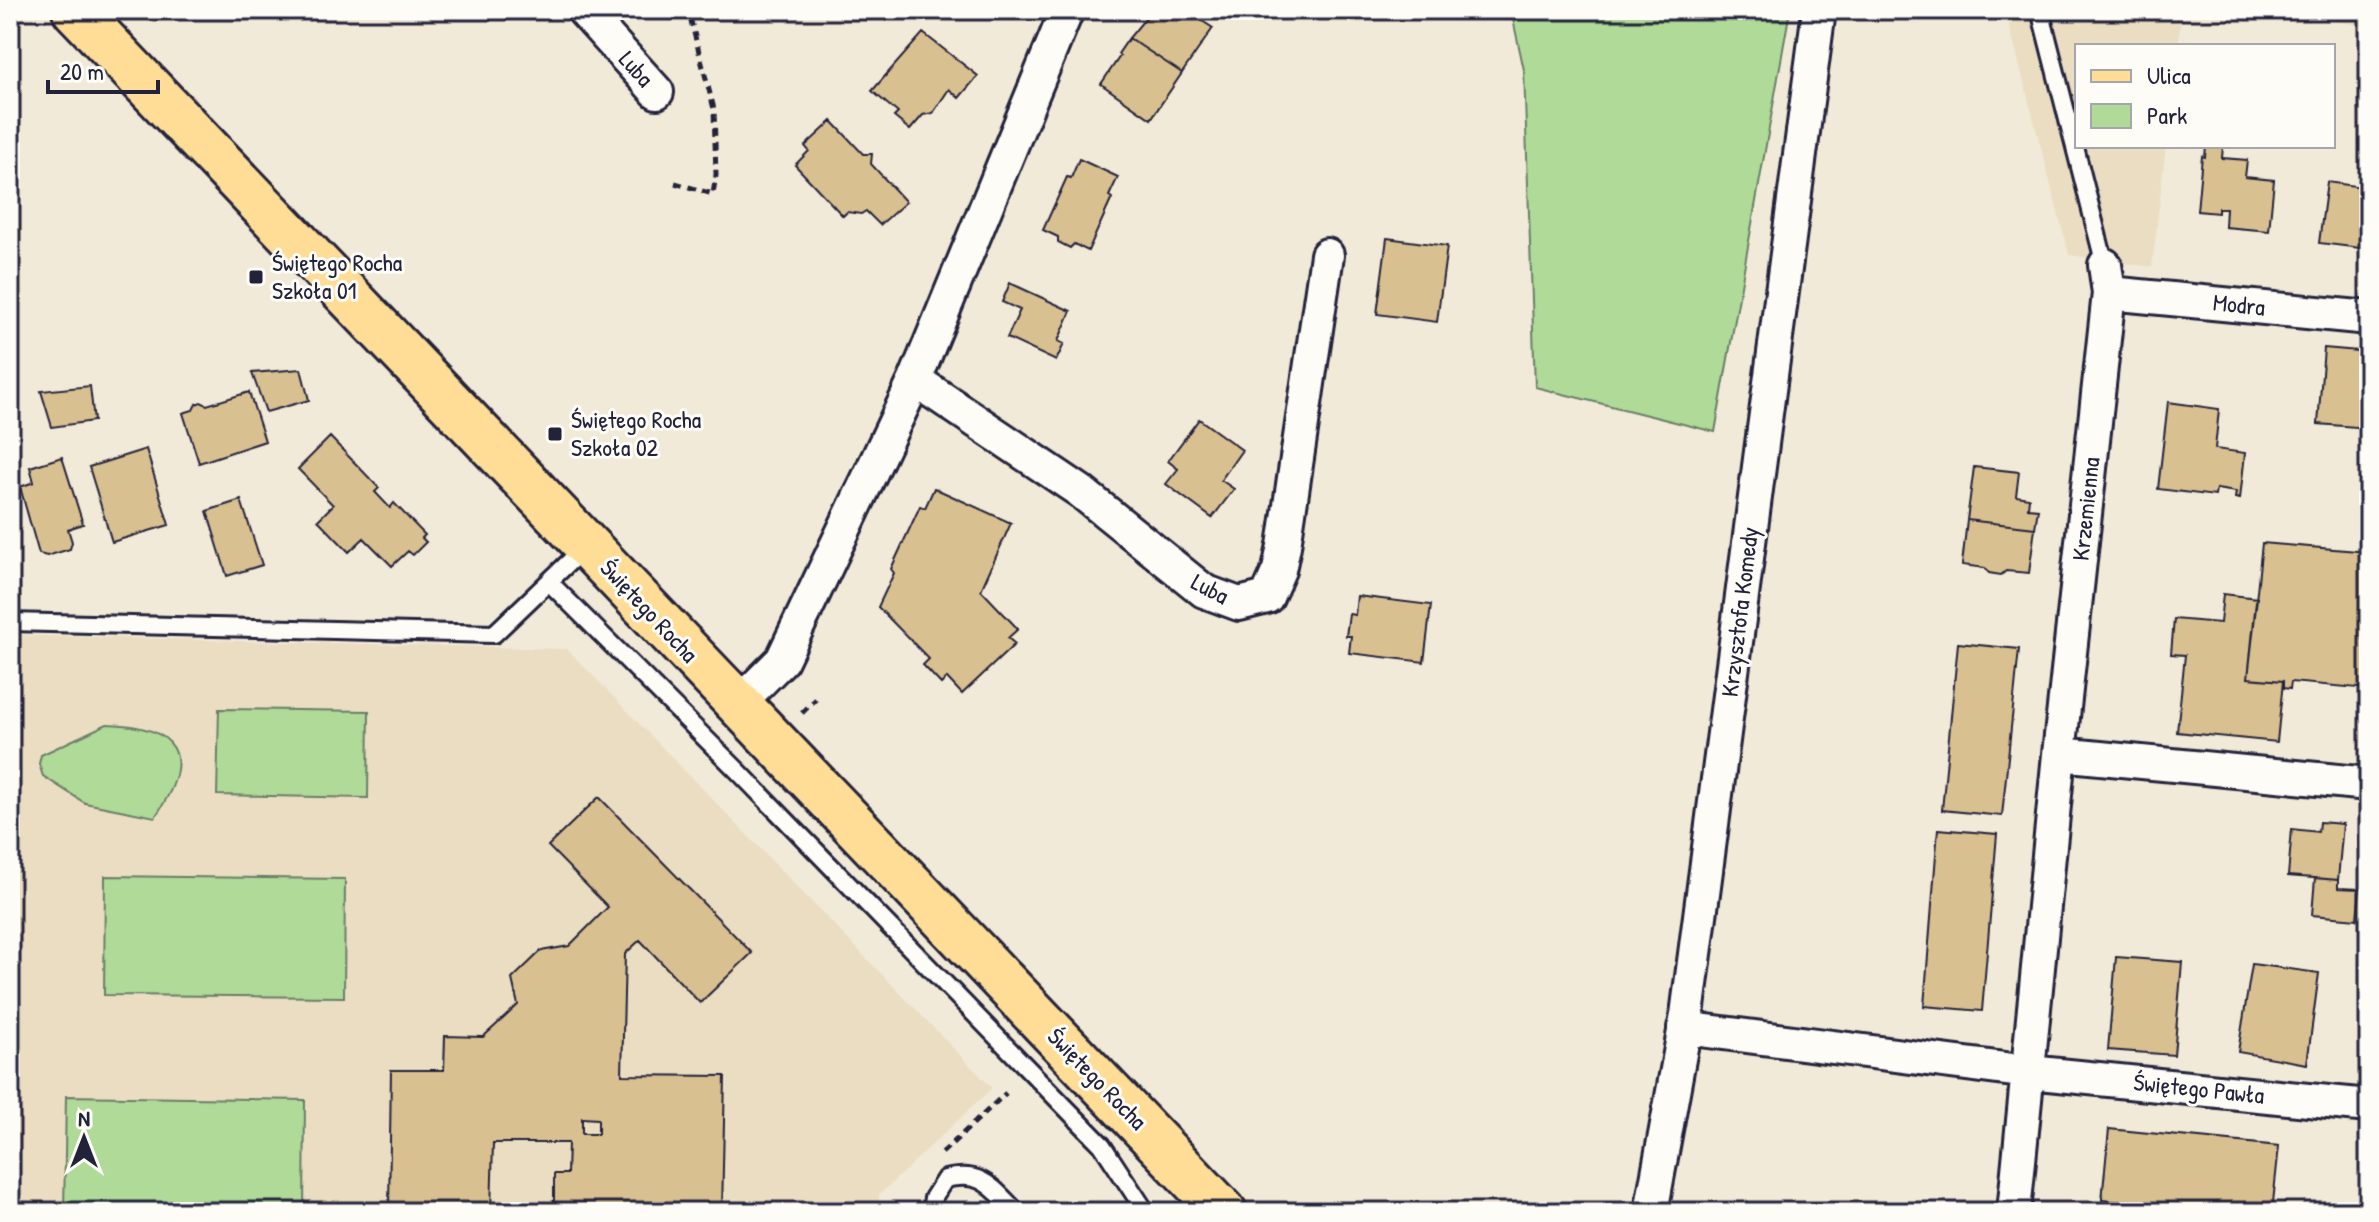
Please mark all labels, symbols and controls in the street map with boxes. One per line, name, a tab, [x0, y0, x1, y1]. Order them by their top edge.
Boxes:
scale bar	[48, 44, 158, 94]
street label: Luba	[612, 44, 661, 93]
legend	[2075, 44, 2335, 148]
text: 20 m	[60, 55, 104, 87]
text: Ulica	[2147, 59, 2191, 91]
text: Park	[2147, 99, 2187, 131]
place label: Świętego Rocha Szkoła 01	[272, 246, 402, 306]
marker: Świętego Rocha Szkoła 01	[247, 268, 265, 286]
street label: Modra	[2212, 285, 2267, 323]
place label: Świętego Rocha Szkoła 02	[571, 403, 701, 463]
marker: Świętego Rocha Szkoła 02	[546, 425, 564, 443]
street label: Krzemienna	[2064, 456, 2106, 562]
street label: Krzysztofa Komedy	[1713, 525, 1765, 699]
street label: Świętego Rocha	[594, 552, 706, 669]
street label: Luba	[1186, 565, 1235, 611]
street label: Świętego Rocha	[1041, 1020, 1154, 1136]
street label: Świętego Pawła	[2132, 1065, 2266, 1111]
north arrow	[44, 1098, 124, 1178]
text: N	[78, 1103, 90, 1133]

